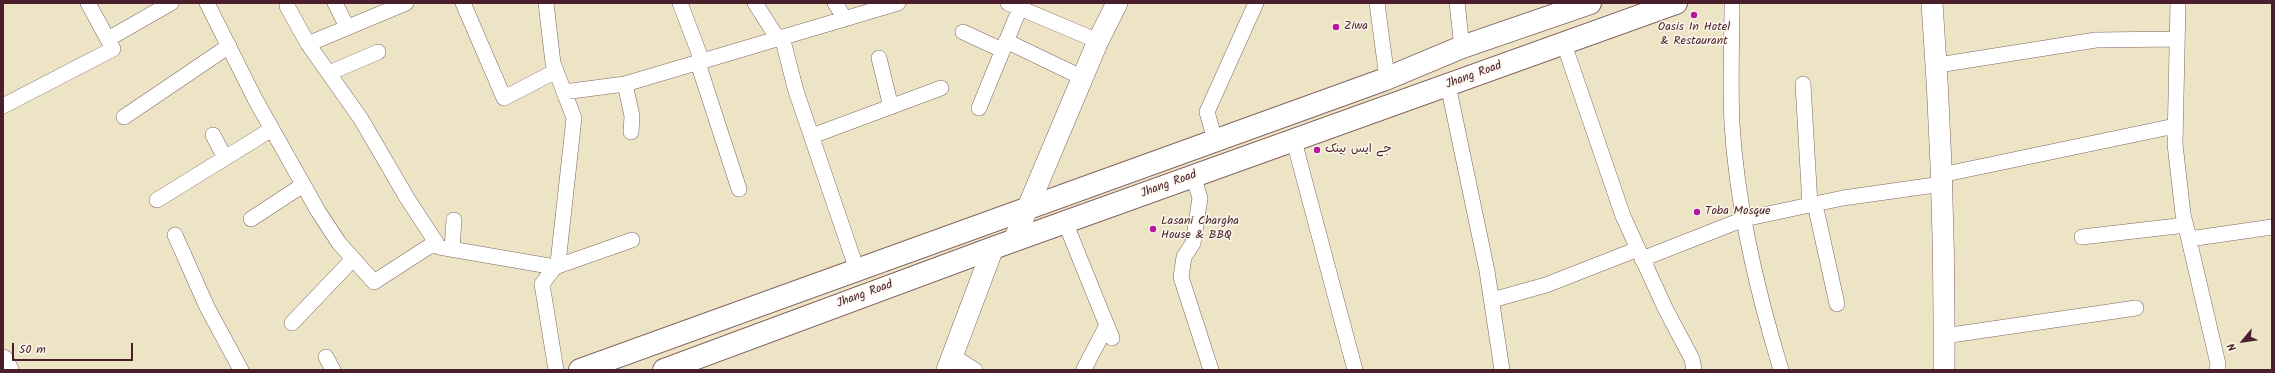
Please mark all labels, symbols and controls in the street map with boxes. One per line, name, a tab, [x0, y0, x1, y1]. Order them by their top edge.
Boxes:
marker: Oasis In Hotel & Restaurant	[1689, 10, 1699, 20]
place label: Ziwa	[1344, 20, 1368, 34]
place label: Oasis In Hotel & Restaurant	[1658, 21, 1730, 49]
marker: Ziwa	[1331, 22, 1341, 32]
street label: Jhang Road	[1444, 59, 1504, 93]
place label: جے ایس بینک	[1325, 143, 1392, 157]
marker: جے ایس بینک	[1312, 145, 1322, 155]
street label: Jhang Road	[1139, 168, 1199, 202]
place label: Toba Mosque	[1705, 205, 1770, 219]
marker: Toba Mosque	[1692, 207, 1702, 217]
place label: Lasani Chargha House & BBQ	[1161, 215, 1239, 243]
marker: Lasani Chargha House & BBQ	[1148, 224, 1158, 234]
street label: Jhang Road	[835, 278, 895, 312]
north arrow	[2223, 321, 2263, 361]
scale bar	[14, 335, 135, 361]
text: N	[2223, 339, 2242, 354]
text: 50 m	[19, 340, 46, 359]

